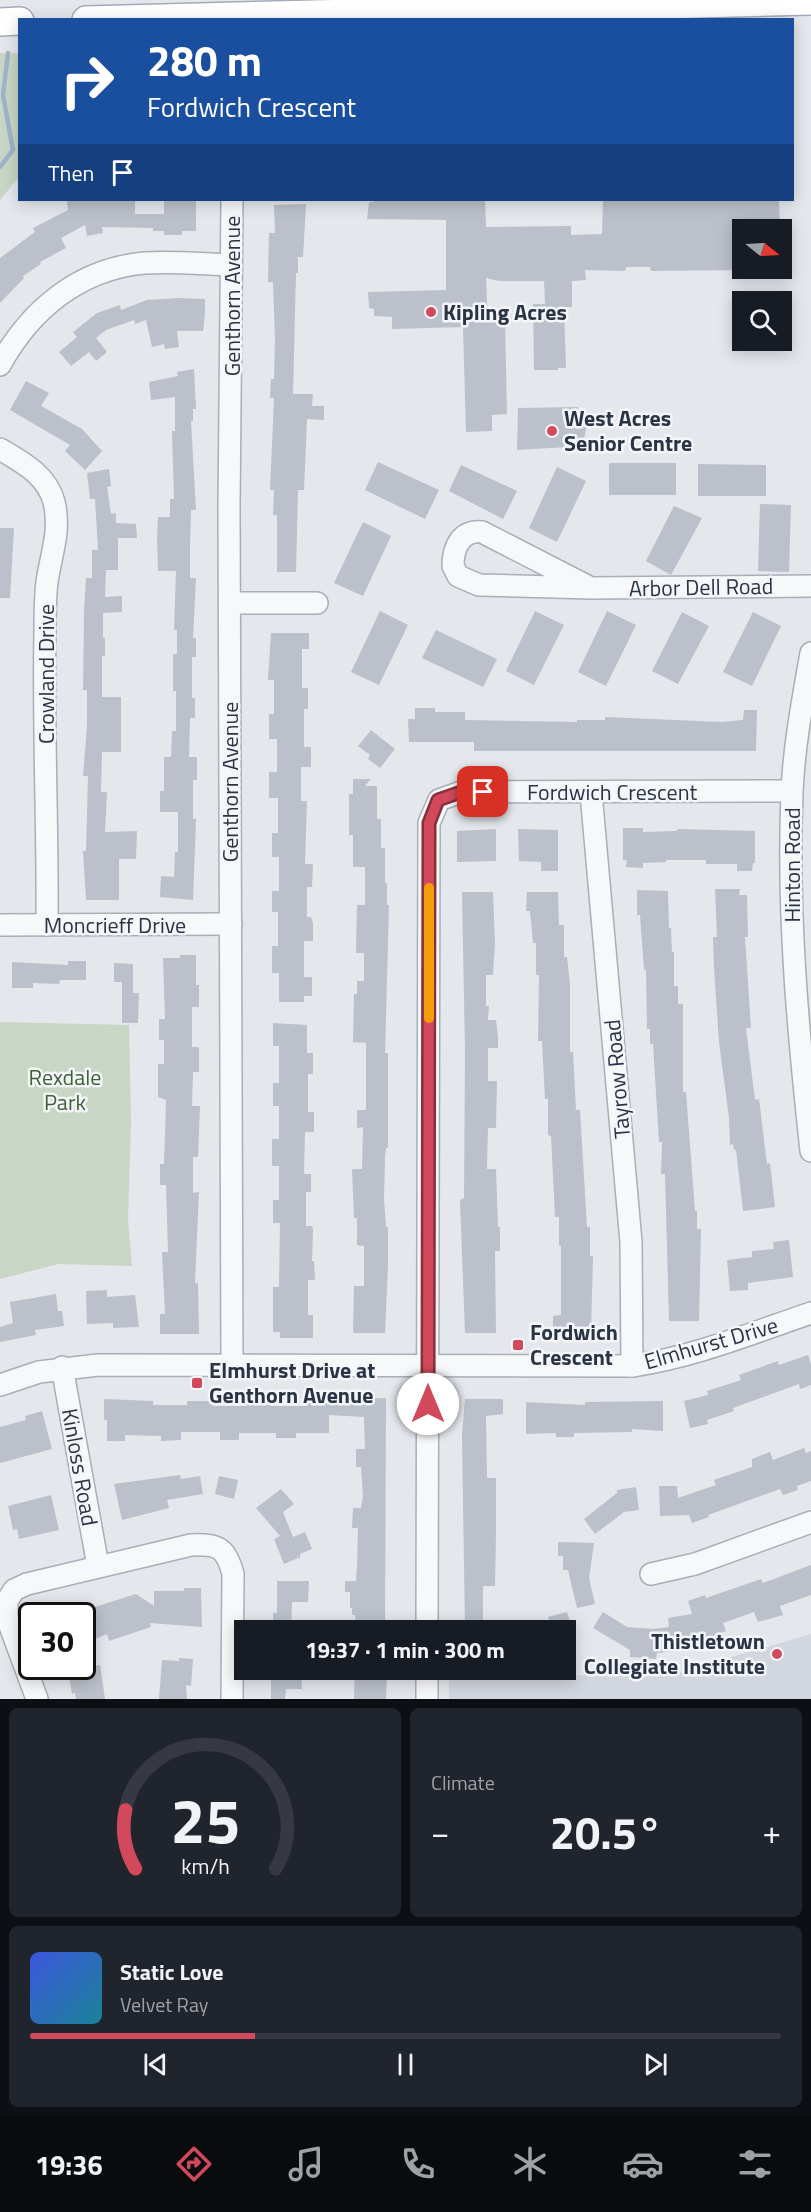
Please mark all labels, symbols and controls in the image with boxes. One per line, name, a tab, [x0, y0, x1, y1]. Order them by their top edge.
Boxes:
text: 280 m	[147, 28, 262, 92]
icon: right	[48, 42, 126, 120]
text: Fordwich Crescent	[147, 86, 356, 127]
text: Then	[48, 156, 94, 190]
icon: arrive	[106, 156, 139, 189]
street label: Genthorn Avenue	[215, 216, 249, 376]
north arrow	[732, 219, 792, 279]
map controls	[732, 219, 792, 351]
button: search	[732, 291, 792, 351]
place label: Kipling Acres	[443, 295, 567, 329]
marker: Kipling Acres	[424, 305, 438, 319]
place label: West Acres Senior Centre	[564, 401, 692, 460]
marker: West Acres Senior Centre	[545, 424, 559, 438]
street label: Arbor Dell Road	[629, 569, 773, 605]
street label: Crowland Drive	[29, 604, 63, 744]
street label: Genthorn Avenue	[213, 702, 247, 862]
pin	[457, 766, 508, 817]
icon: arrive	[466, 775, 499, 808]
street label: Fordwich Crescent	[527, 775, 697, 809]
street label: Hinton Road	[775, 807, 809, 923]
street label: Moncrieff Drive	[44, 908, 186, 942]
street label: Tayrow Road	[595, 1018, 639, 1140]
park label: Rexdale Park	[29, 1060, 101, 1119]
street label: Elmhurst Drive	[640, 1308, 782, 1378]
place label: Fordwich Crescent	[530, 1315, 618, 1374]
marker: Fordwich Crescent	[511, 1338, 525, 1352]
place label: Elmhurst Drive at Genthorn Avenue	[209, 1353, 375, 1412]
position arrow	[396, 1372, 460, 1436]
marker: Elmhurst Drive at Genthorn Avenue	[190, 1376, 204, 1390]
street label: Kinloss Road	[53, 1406, 107, 1528]
speed limit sign: 30	[18, 1602, 96, 1680]
place label: Thistletown Collegiate Institute	[584, 1624, 765, 1683]
text: 19:37 · 1 min · 300 m	[305, 1633, 505, 1667]
marker: Thistletown Collegiate Institute	[770, 1647, 784, 1661]
text: Climate	[431, 1767, 495, 1798]
text: 25	[170, 1772, 240, 1867]
text: 20.5°	[550, 1798, 662, 1866]
text: −	[431, 1807, 449, 1857]
text: +	[763, 1807, 781, 1857]
text: km/h	[181, 1851, 229, 1883]
text: Static Love	[120, 1955, 223, 1989]
text: Velvet Ray	[120, 1989, 209, 2020]
icon: previous	[139, 2048, 172, 2081]
icon: pause	[389, 2048, 422, 2081]
icon: next	[639, 2048, 672, 2081]
icon: directions	[173, 2143, 215, 2185]
icon: music	[285, 2143, 327, 2185]
icon: phone	[397, 2143, 439, 2185]
icon: climate	[509, 2143, 551, 2185]
icon: car	[622, 2143, 664, 2185]
icon: filters	[734, 2143, 776, 2185]
text: 19:36	[35, 2144, 103, 2185]

